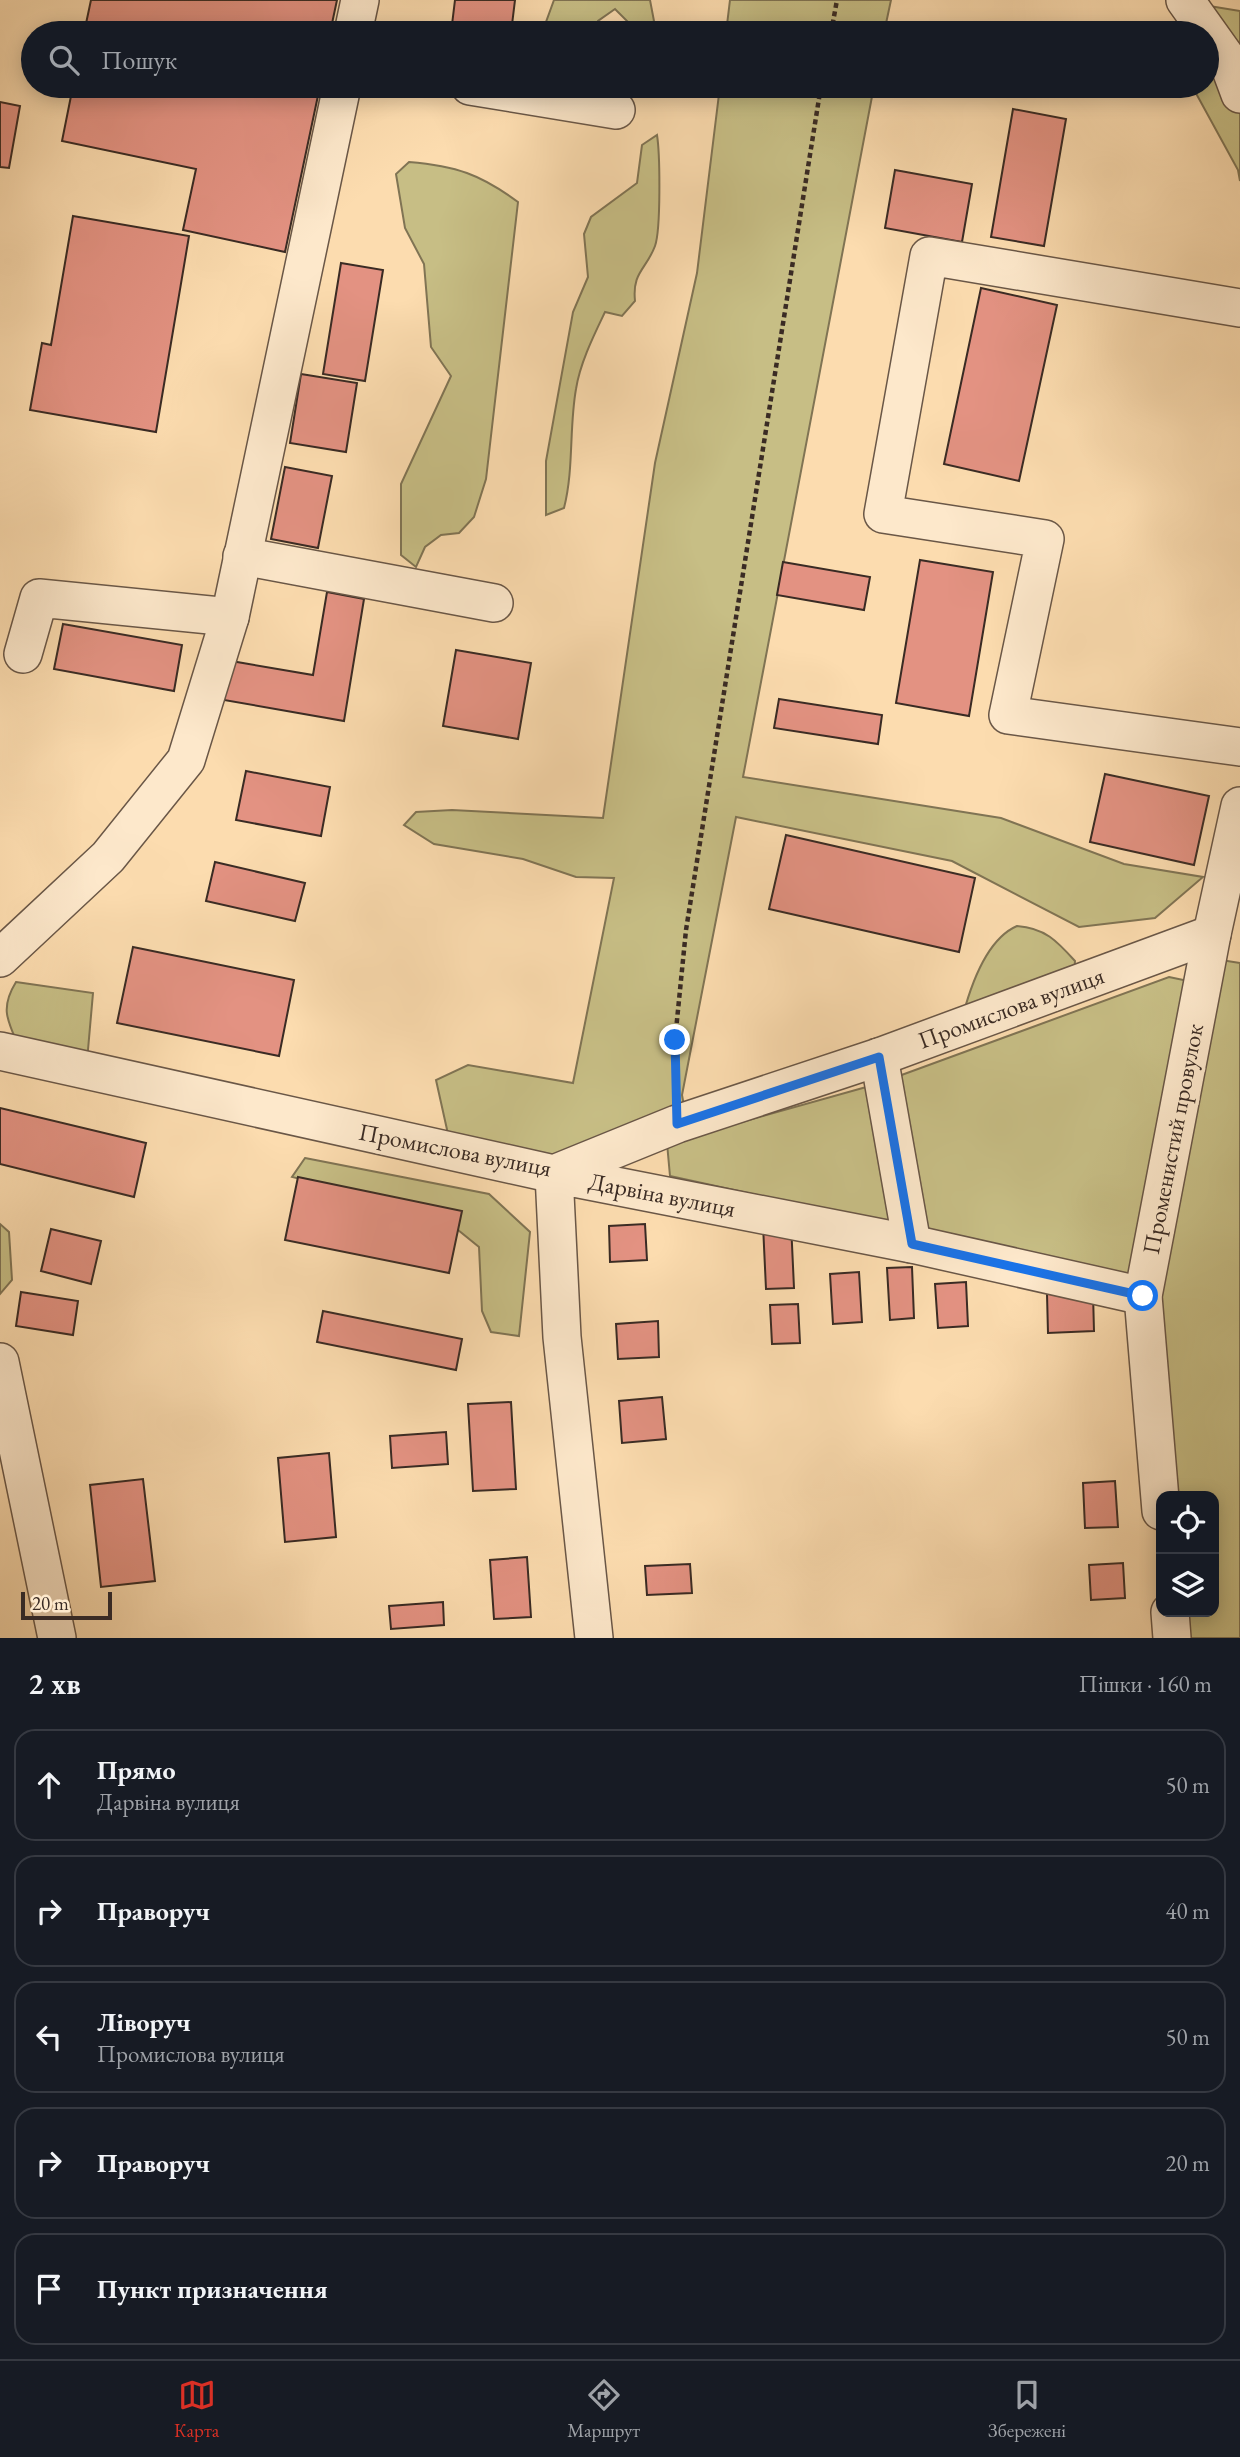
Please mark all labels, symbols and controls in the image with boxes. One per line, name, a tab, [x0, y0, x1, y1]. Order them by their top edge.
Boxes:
search box	[21, 21, 1219, 98]
icon: search	[45, 41, 83, 79]
text: Пошук	[101, 43, 177, 77]
street label: Промислова вулиця	[914, 959, 1108, 1056]
street label: Променистий провулок	[1135, 1020, 1210, 1257]
route end	[659, 1024, 690, 1055]
street label: Промислова вулиця	[356, 1116, 554, 1183]
street label: Дарвіна вулиця	[586, 1165, 738, 1224]
route start	[1127, 1280, 1158, 1311]
map controls	[1156, 1491, 1219, 1617]
button: locate	[1156, 1491, 1219, 1554]
button: layers	[1156, 1554, 1219, 1617]
scale bar	[21, 1589, 112, 1621]
text: 20 m	[32, 1591, 69, 1616]
text: 2 хв	[28, 1664, 81, 1703]
text: Пішки · 160 m	[1079, 1669, 1212, 1699]
text: Прямо	[97, 1753, 176, 1787]
icon: ahead	[30, 1766, 68, 1804]
text: 50 m	[1165, 1770, 1210, 1800]
text: Дарвіна вулиця	[97, 1787, 240, 1817]
icon: right	[30, 1892, 68, 1930]
text: Праворуч	[97, 1894, 210, 1928]
text: 40 m	[1165, 1896, 1210, 1926]
text: Ліворуч	[97, 2005, 191, 2039]
icon: left	[30, 2018, 68, 2056]
text: 50 m	[1165, 2022, 1210, 2052]
text: Промислова вулиця	[97, 2039, 285, 2069]
icon: right	[30, 2144, 68, 2182]
text: Праворуч	[97, 2146, 210, 2180]
text: 20 m	[1165, 2148, 1210, 2178]
icon: arrive	[30, 2270, 68, 2308]
text: Пункт призначення	[97, 2272, 328, 2306]
tab: Карта	[174, 2376, 219, 2443]
tab: Маршрут	[567, 2376, 640, 2443]
tab: Збережені	[988, 2376, 1066, 2443]

